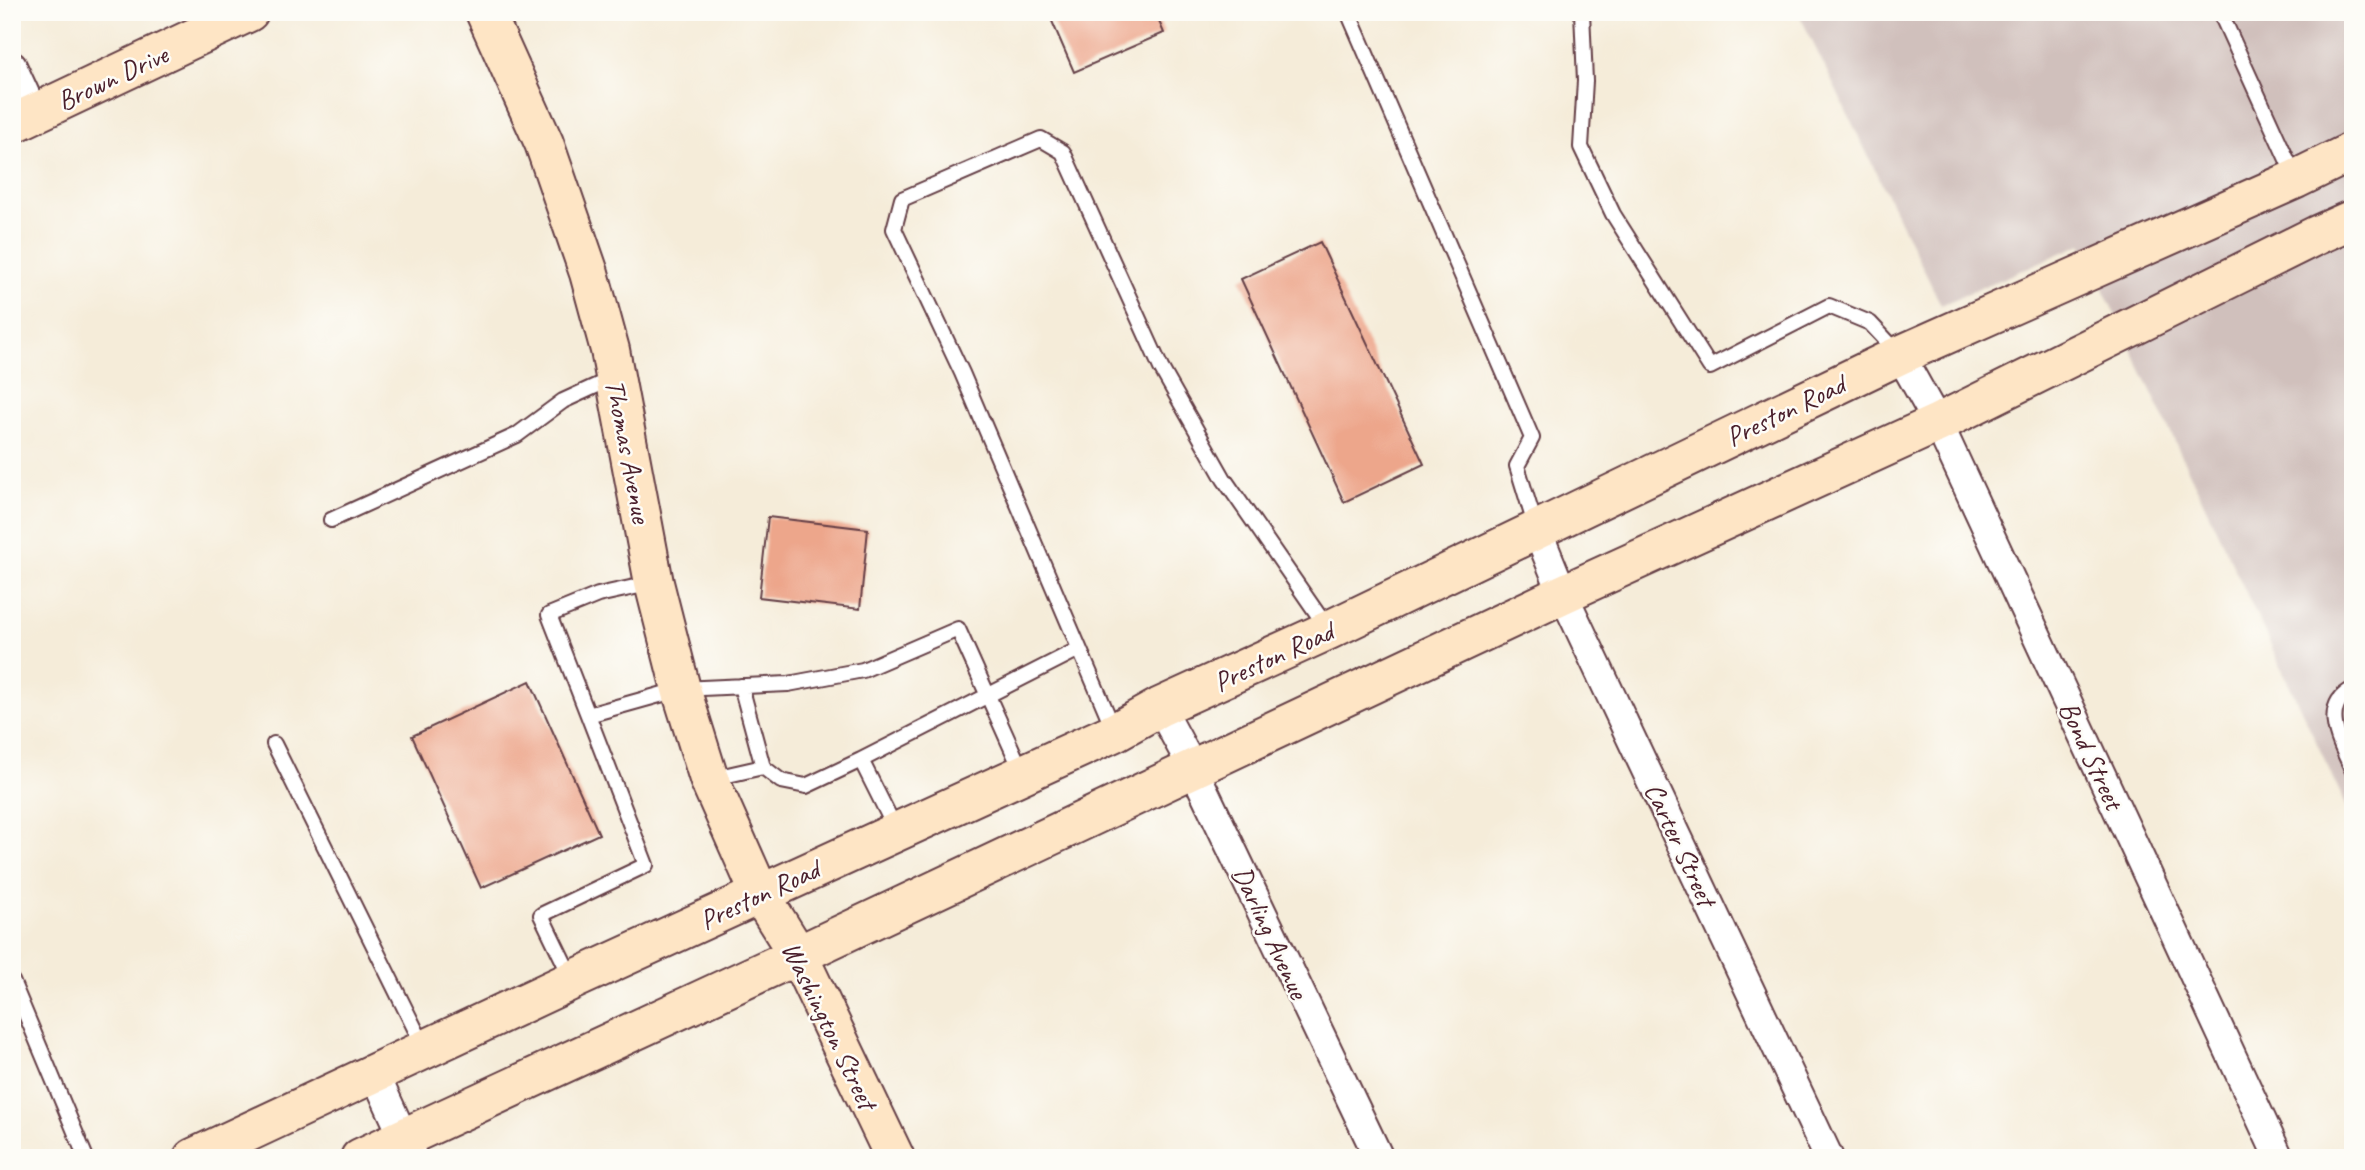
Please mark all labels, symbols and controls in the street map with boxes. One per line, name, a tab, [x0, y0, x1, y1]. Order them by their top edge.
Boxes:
street label: Brown Drive	[51, 36, 175, 118]
street label: Preston Road	[1720, 365, 1854, 454]
street label: Thomas Avenue	[597, 376, 660, 528]
street label: Preston Road	[1208, 612, 1342, 699]
street label: Bond Street	[2051, 696, 2133, 817]
street label: Carter Street	[1637, 777, 1726, 915]
street label: Preston Road	[694, 850, 828, 937]
street label: Darling Avenue	[1225, 860, 1317, 1006]
street label: Washington Street	[774, 936, 887, 1118]

